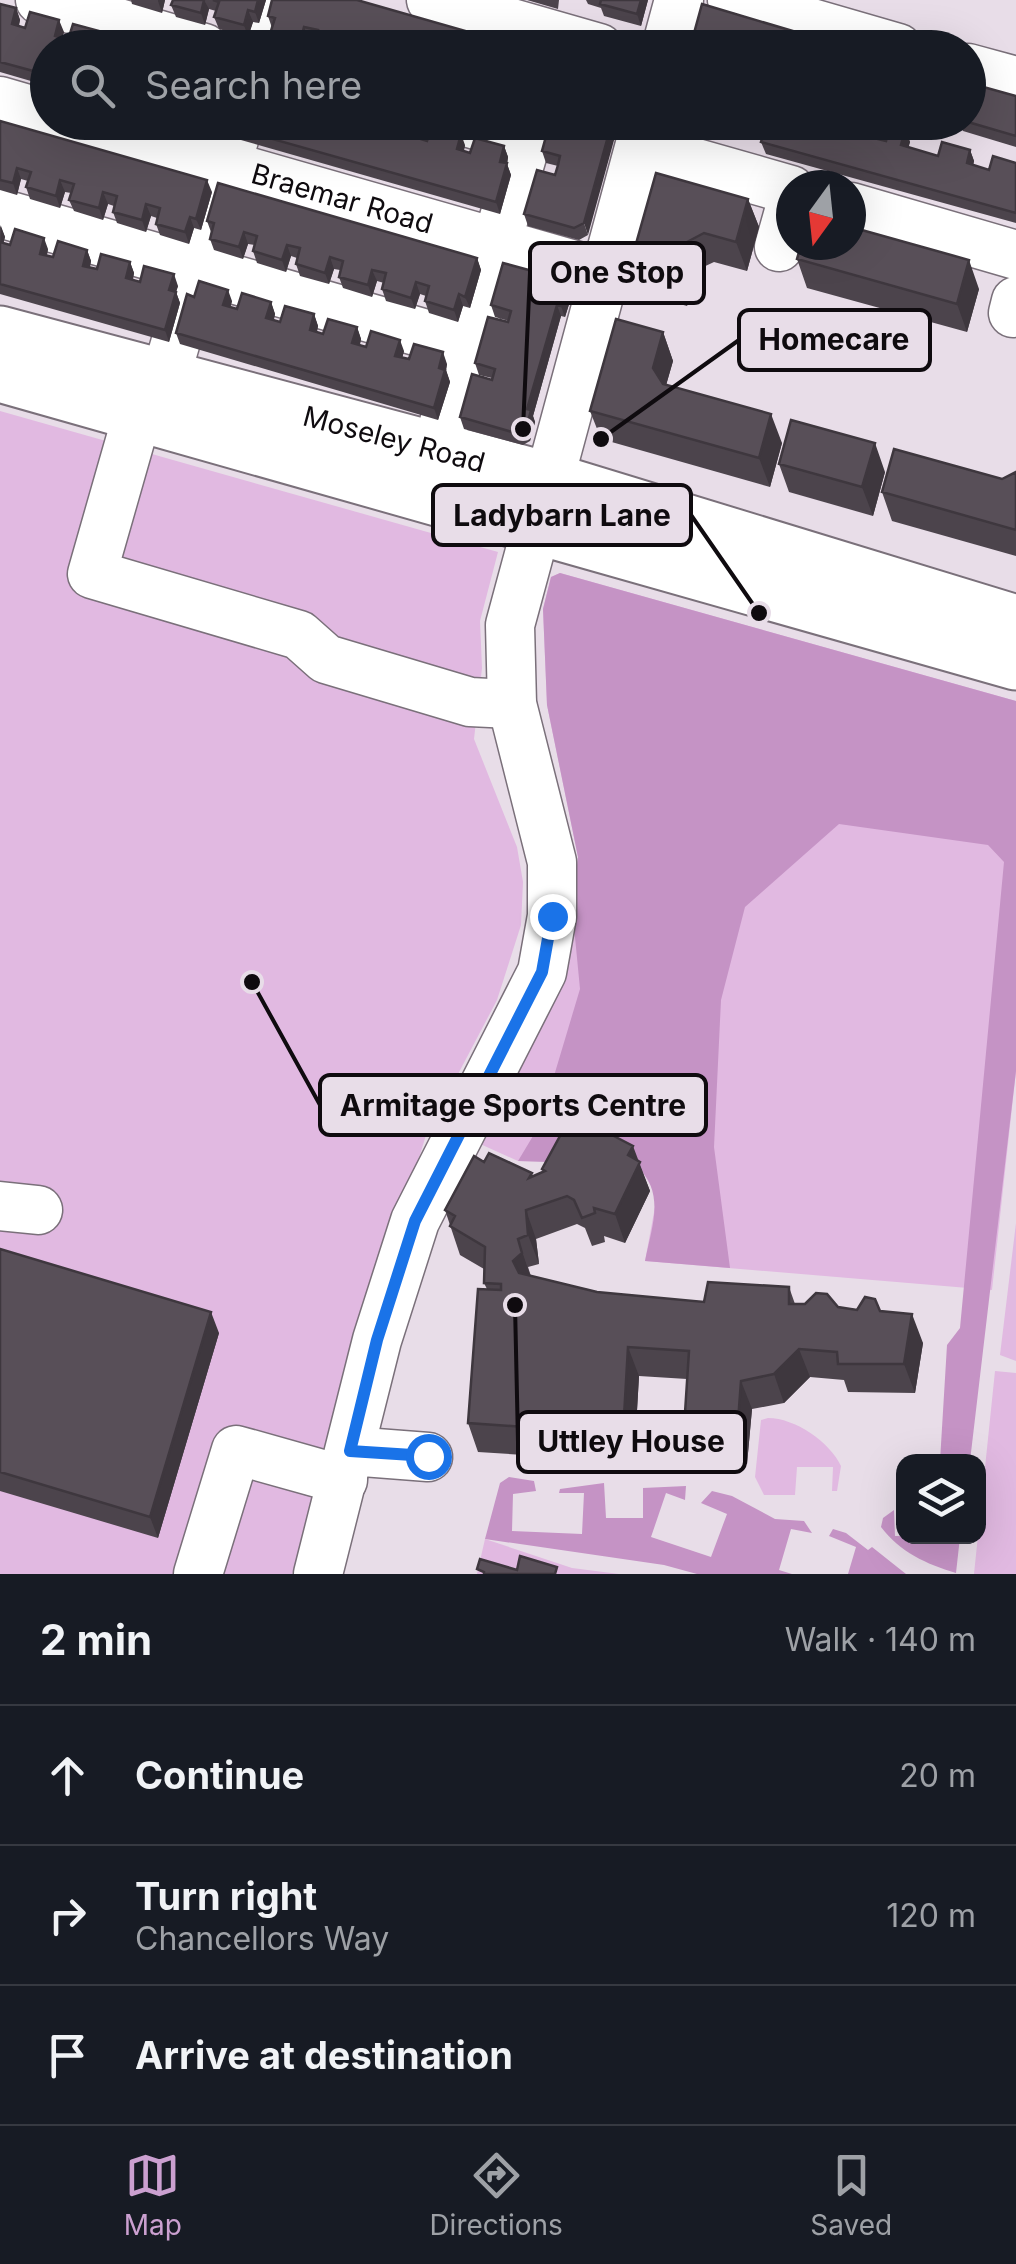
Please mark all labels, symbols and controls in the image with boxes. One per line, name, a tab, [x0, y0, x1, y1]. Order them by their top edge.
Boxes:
search box	[30, 30, 986, 140]
icon: search	[65, 58, 120, 113]
text: Search here	[145, 62, 362, 108]
street label: Braemar Road	[248, 156, 437, 241]
north arrow	[776, 170, 866, 260]
callout: One Stop	[530, 243, 704, 303]
text: One Stop	[550, 254, 684, 290]
callout: Homecare	[739, 310, 930, 370]
text: Homecare	[759, 321, 909, 357]
street label: Moseley Road	[300, 399, 489, 480]
callout: Ladybarn Lane	[433, 485, 691, 545]
text: Ladybarn Lane	[453, 497, 671, 533]
route end	[530, 894, 576, 940]
callout: Armitage Sports Centre	[320, 1075, 706, 1135]
text: Armitage Sports Centre	[340, 1087, 686, 1123]
callout: Uttley House	[518, 1412, 745, 1472]
text: Uttley House	[537, 1423, 725, 1459]
route start	[406, 1434, 452, 1480]
map controls	[896, 1454, 986, 1544]
button: layers	[896, 1454, 986, 1544]
text: 2 min	[40, 1614, 152, 1665]
text: Walk · 140 m	[785, 1620, 976, 1659]
icon: ahead	[40, 1748, 95, 1803]
text: Continue	[135, 1752, 304, 1798]
text: 20 m	[899, 1756, 976, 1795]
text: Turn right	[135, 1873, 317, 1919]
icon: right	[40, 1888, 95, 1943]
text: 120 m	[886, 1896, 976, 1935]
text: Chancellors Way	[135, 1919, 389, 1958]
icon: arrive	[40, 2028, 95, 2083]
text: Arrive at destination	[135, 2032, 513, 2078]
tab: Map	[124, 2148, 182, 2242]
tab: Directions	[429, 2148, 563, 2242]
tab: Saved	[810, 2148, 892, 2242]

